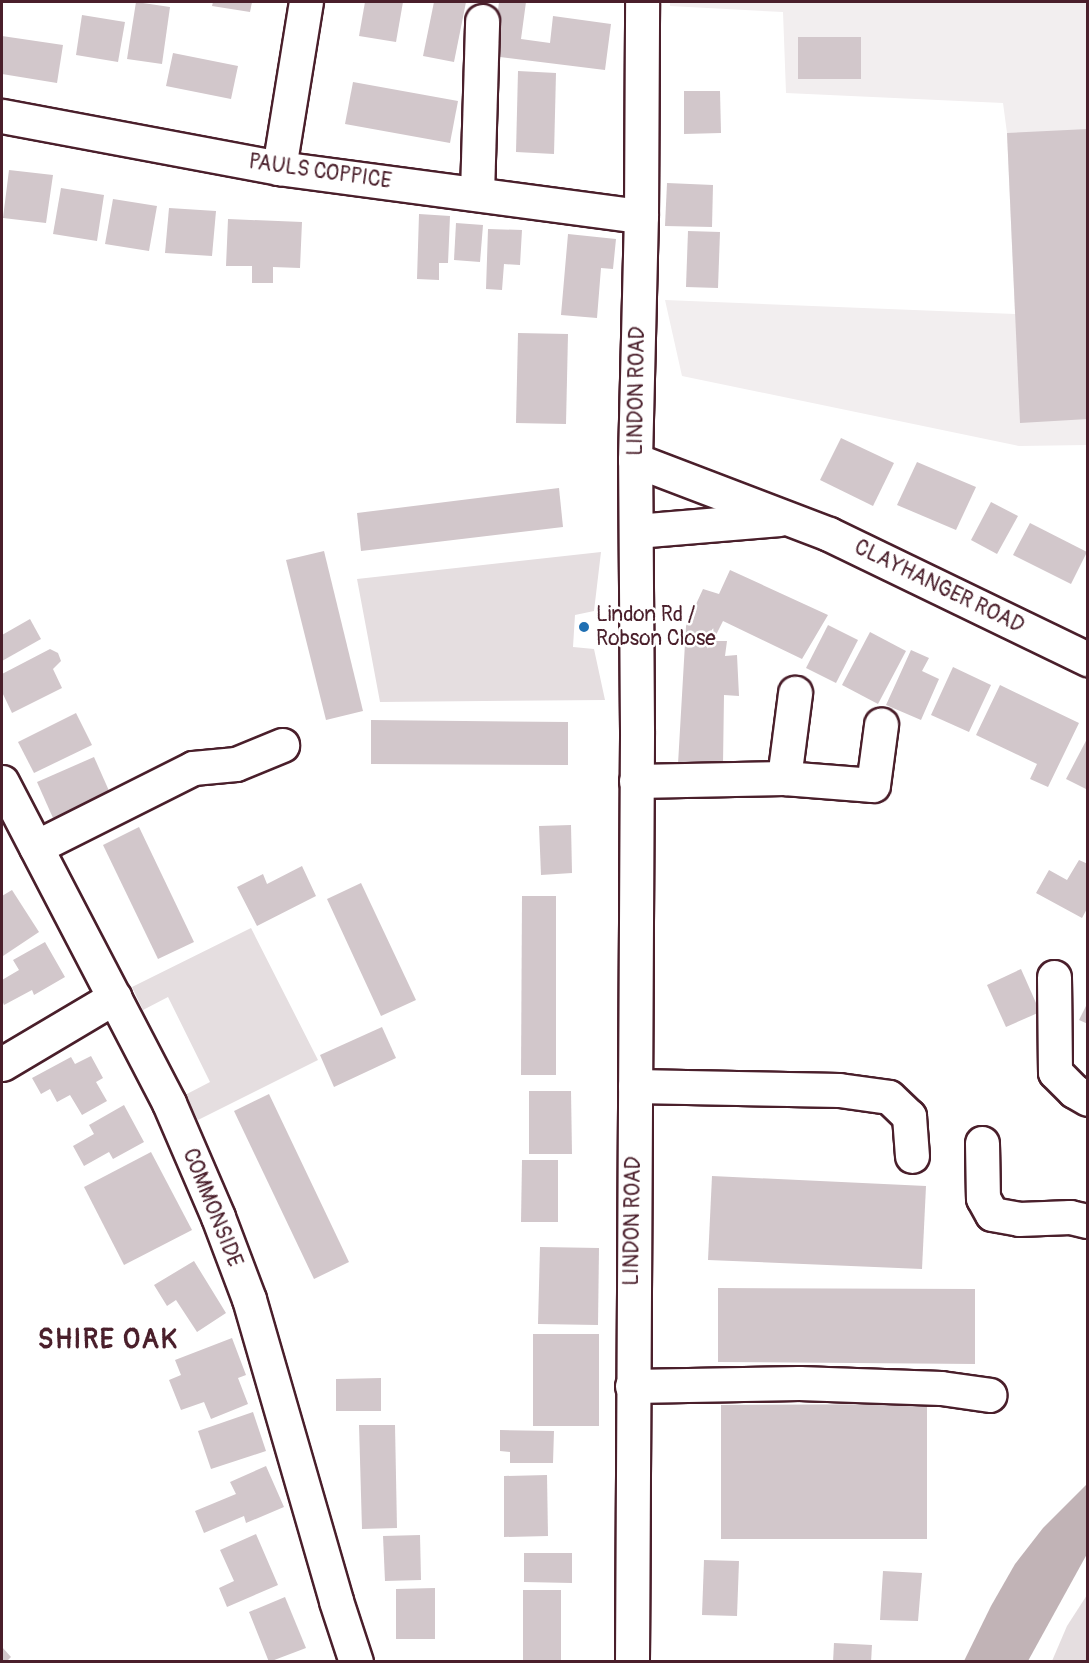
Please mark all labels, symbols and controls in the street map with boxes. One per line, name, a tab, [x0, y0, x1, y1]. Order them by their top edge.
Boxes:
street label: PAULS COPPICE	[247, 150, 393, 194]
street label: LINDON ROAD	[623, 326, 651, 456]
street label: CLAYHANGER ROAD	[850, 535, 1028, 639]
place label: Lindon Rd / Robson Close	[596, 602, 716, 652]
marker: Lindon Rd / Robson Close	[577, 620, 591, 634]
street label: COMMONSIDE	[177, 1145, 247, 1271]
street label: LINDON ROAD	[619, 1156, 647, 1286]
district label: SHIRE OAK	[38, 1324, 178, 1356]

